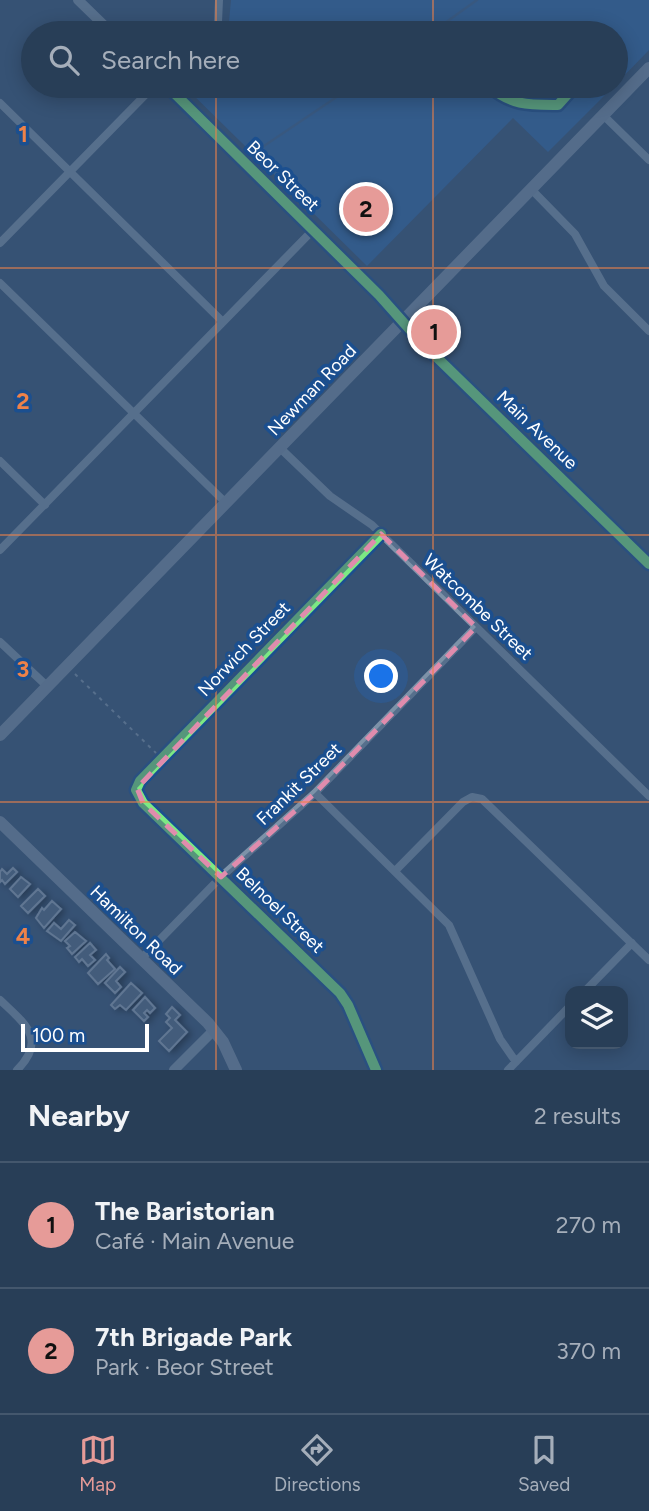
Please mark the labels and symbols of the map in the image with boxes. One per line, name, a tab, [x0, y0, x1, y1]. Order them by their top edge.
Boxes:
text: 1	[18, 120, 28, 148]
street label: Beor Street	[242, 136, 324, 216]
pin: 2	[343, 183, 389, 235]
pin: 1	[411, 306, 457, 358]
street label: Newman Road	[263, 340, 361, 440]
street label: Main Avenue	[492, 386, 582, 474]
text: 2	[16, 387, 30, 415]
street label: Watcombe Street	[419, 549, 537, 665]
street label: Norwich Street	[193, 597, 295, 701]
text: 3	[17, 655, 29, 683]
your location	[364, 659, 398, 693]
street label: Frankit Street	[252, 738, 346, 830]
street label: Belnoel Street	[231, 863, 329, 958]
street label: Hamilton Road	[85, 881, 187, 979]
text: 4	[16, 922, 30, 950]
scale bar	[21, 1021, 149, 1053]

